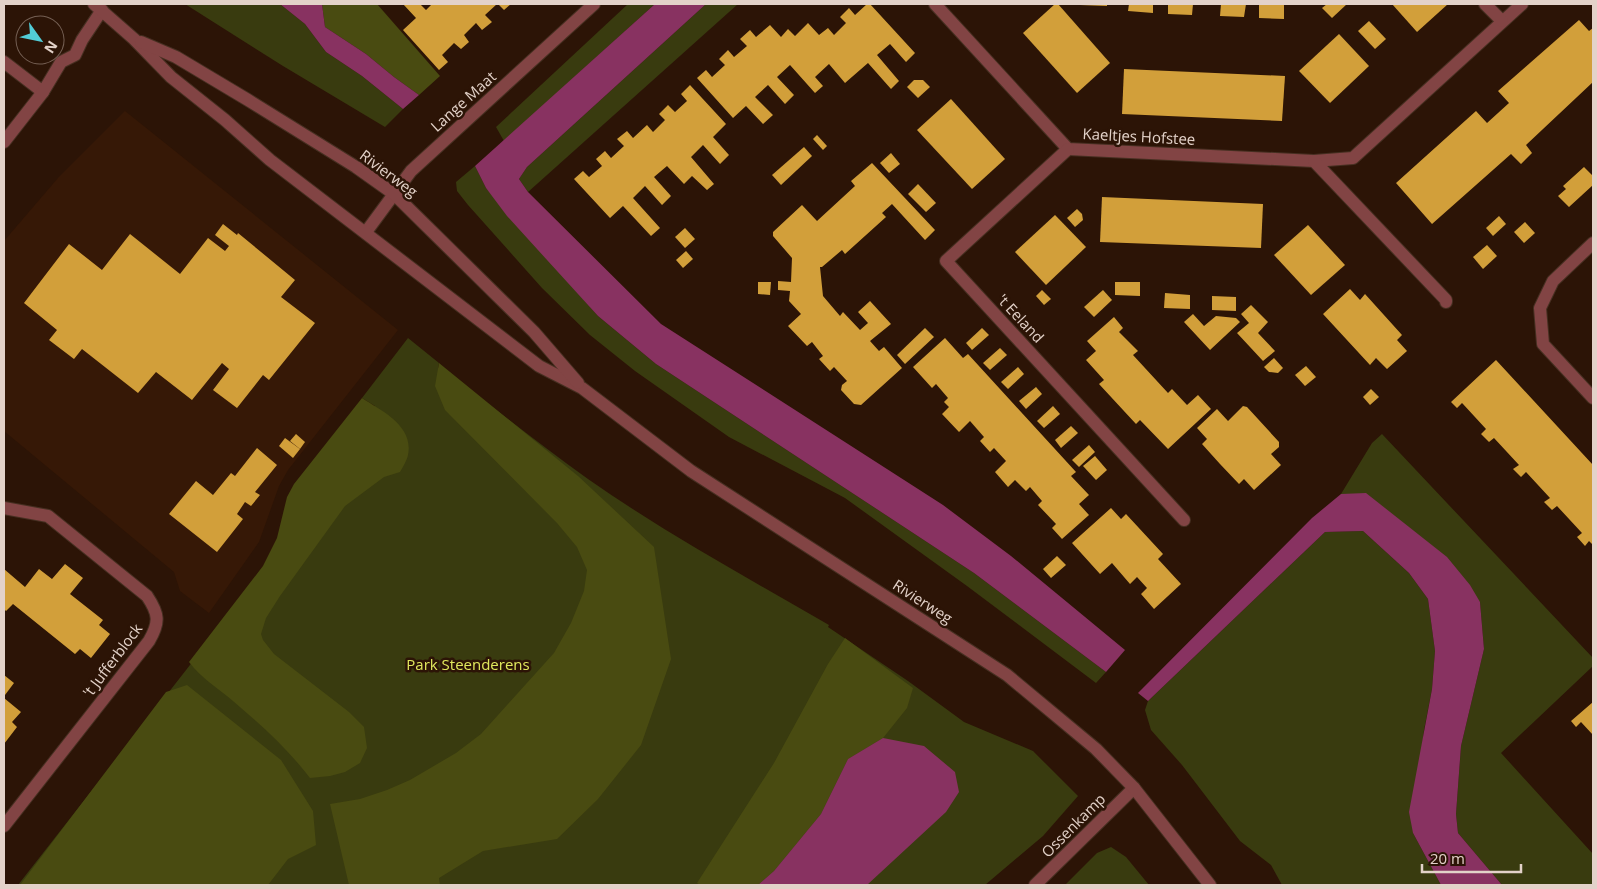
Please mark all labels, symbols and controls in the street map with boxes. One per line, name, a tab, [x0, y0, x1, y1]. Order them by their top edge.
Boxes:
north arrow	[15, 15, 65, 65]
text: N	[40, 37, 62, 57]
street label: Lange Maat	[426, 66, 500, 136]
street label: Kaeltjes Hofstee	[1082, 123, 1196, 149]
street label: Rivierweg	[356, 145, 422, 201]
street label: 't Eeland	[993, 289, 1049, 347]
street label: Rivierweg	[889, 574, 957, 628]
street label: 't Jufferblock	[78, 619, 146, 701]
park label: Park Steenderens	[406, 654, 530, 674]
street label: Ossenkamp	[1037, 789, 1109, 861]
scale bar	[1422, 842, 1521, 874]
text: 20 m	[1430, 848, 1465, 868]

